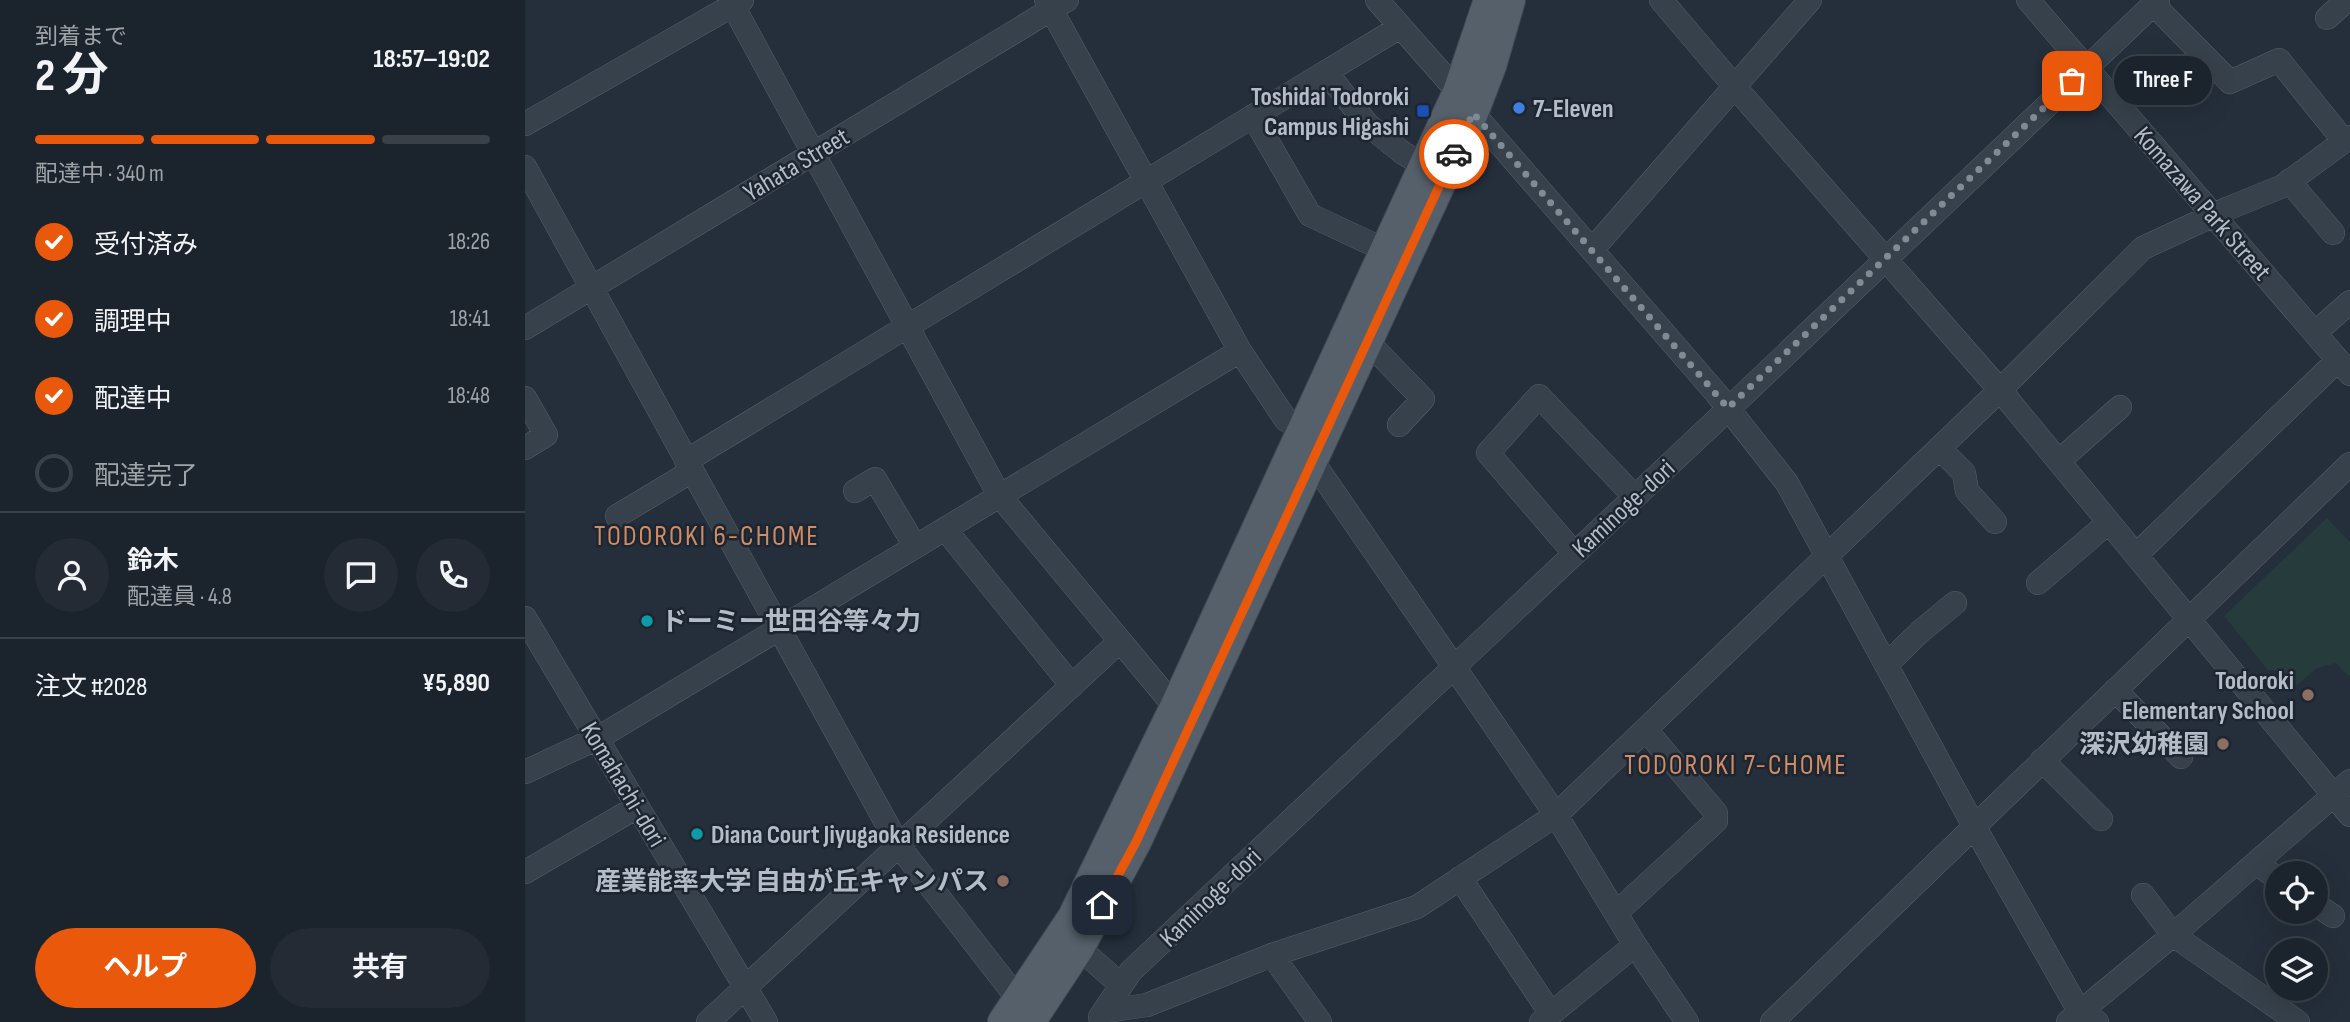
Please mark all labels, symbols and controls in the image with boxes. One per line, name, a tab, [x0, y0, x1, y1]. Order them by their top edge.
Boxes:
text: 到着まで	[35, 23, 127, 51]
text: 18:57–19:02	[373, 44, 490, 75]
text: 2 分	[35, 49, 108, 104]
pin	[2042, 51, 2102, 111]
callout: Three F	[2114, 56, 2212, 106]
icon: bag	[2053, 62, 2091, 100]
text: Three F	[2133, 66, 2193, 94]
place label: Toshidai Todoroki Campus Higashi	[1251, 82, 1409, 143]
place label: 7-Eleven	[1533, 94, 1614, 125]
marker: 7-Eleven	[1511, 100, 1527, 116]
marker: Toshidai Todoroki Campus Higashi	[1415, 103, 1431, 119]
courier	[1419, 119, 1489, 189]
street label: Komazawa Park Street	[2127, 121, 2277, 287]
street label: Yahata Street	[738, 122, 855, 209]
icon: car	[1435, 135, 1473, 173]
text: 配達中 · 340 m	[35, 160, 164, 188]
icon: check	[35, 223, 73, 261]
text: 18:26	[448, 228, 490, 256]
text: 受付済み	[94, 230, 198, 261]
icon: check	[35, 300, 73, 338]
text: 18:41	[450, 305, 490, 333]
text: 調理中	[94, 307, 172, 338]
icon: check	[35, 377, 73, 415]
text: 18:48	[448, 382, 490, 410]
text: 配達中	[94, 384, 172, 415]
street label: Kaminoge-dori	[1566, 454, 1682, 565]
text: 配達完了	[94, 461, 198, 492]
district label: TODOROKI 6-CHOME	[594, 520, 820, 553]
button: person	[35, 538, 109, 612]
button: chat	[324, 538, 398, 612]
button: phone	[416, 538, 490, 612]
text: 鈴木	[127, 546, 179, 577]
text: 配達員 · 4.8	[127, 583, 232, 611]
place label: ドーミー世田谷等々力	[661, 607, 921, 638]
marker: ドーミー世田谷等々力	[639, 613, 655, 629]
place label: Todoroki Elementary School	[2122, 666, 2294, 727]
text: ¥5,890	[422, 668, 490, 699]
text: 注文 #2028	[35, 672, 147, 703]
marker: Todoroki Elementary School	[2300, 687, 2316, 703]
street label: Komahachi-dori	[573, 717, 672, 853]
place label: 深沢幼稚園	[2079, 730, 2209, 761]
marker: 深沢幼稚園	[2215, 736, 2231, 752]
district label: TODOROKI 7-CHOME	[1624, 749, 1848, 782]
place label: Diana Court Jiyugaoka Residence	[711, 820, 1010, 851]
marker: Diana Court Jiyugaoka Residence	[689, 826, 705, 842]
street label: Kaminoge-dori	[1154, 842, 1268, 954]
map controls	[2265, 861, 2328, 1001]
button: locate	[2265, 861, 2328, 924]
place label: 産業能率大学 自由が丘キャンパス	[595, 867, 989, 898]
marker: 産業能率大学 自由が丘キャンパス	[995, 873, 1011, 889]
pin	[1072, 875, 1132, 935]
icon: home	[1083, 886, 1121, 924]
button: ヘルプ	[35, 928, 256, 1008]
button: 共有	[270, 928, 490, 1008]
button: layers	[2265, 938, 2328, 1001]

